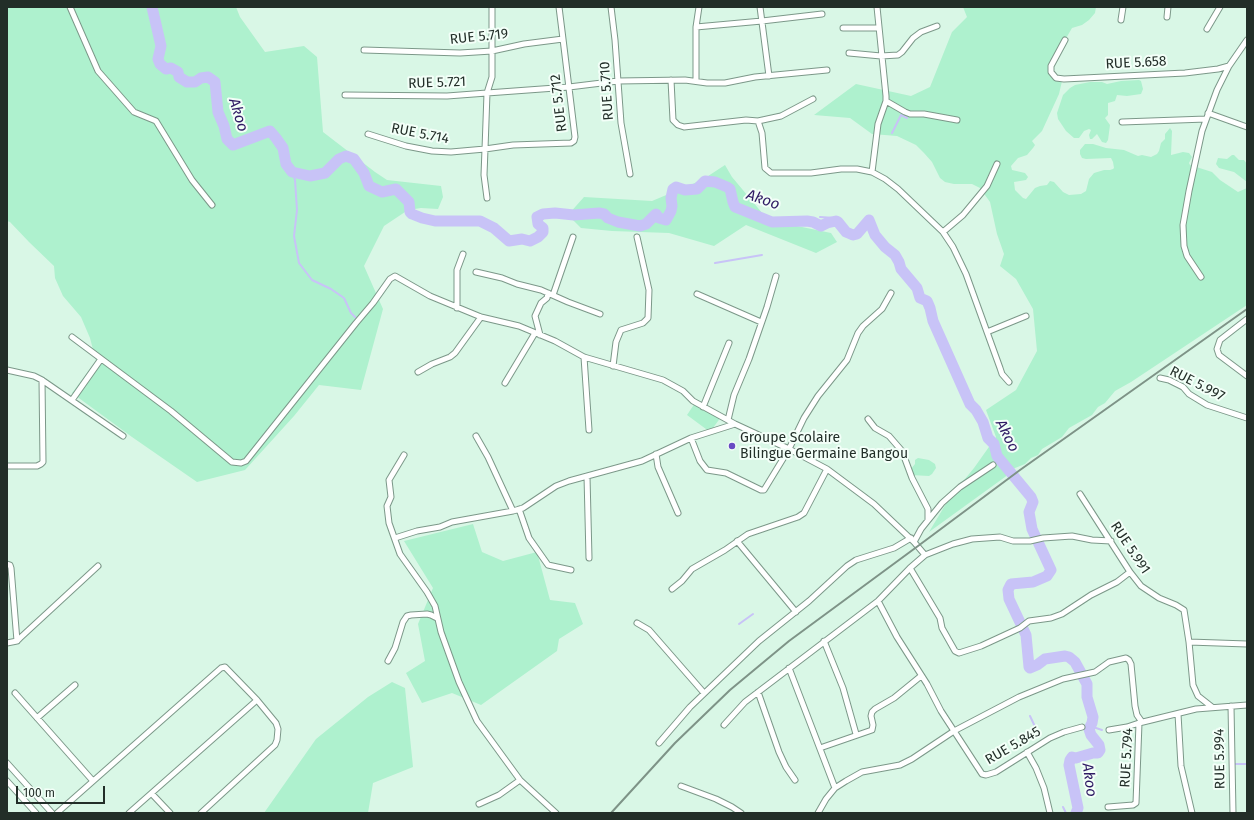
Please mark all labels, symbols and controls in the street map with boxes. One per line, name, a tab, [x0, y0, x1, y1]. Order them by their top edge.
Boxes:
street label: RUE 5.719	[449, 26, 509, 48]
street label: RUE 5.658	[1105, 53, 1167, 73]
street label: RUE 5.710	[597, 61, 617, 121]
street label: RUE 5.712	[547, 73, 571, 133]
street label: RUE 5.721	[408, 74, 466, 92]
water label: Akoo	[224, 96, 252, 134]
street label: RUE 5.714	[390, 120, 450, 148]
water label: Akoo	[744, 186, 782, 214]
street label: RUE 5.997	[1167, 363, 1227, 405]
water label: Akoo	[991, 417, 1023, 455]
place label: Groupe Scolaire Bilingue Germaine Bangou	[740, 430, 908, 462]
marker: Groupe Scolaire Bilingue Germaine Bangou	[727, 441, 737, 451]
street label: RUE 5.991	[1106, 519, 1154, 577]
street label: RUE 5.845	[982, 723, 1044, 769]
street label: RUE 5.794	[1117, 728, 1137, 788]
street label: RUE 5.994	[1211, 728, 1229, 790]
water label: Akoo	[1078, 762, 1100, 798]
scale bar	[18, 778, 107, 804]
text: 100 m	[23, 786, 55, 800]

